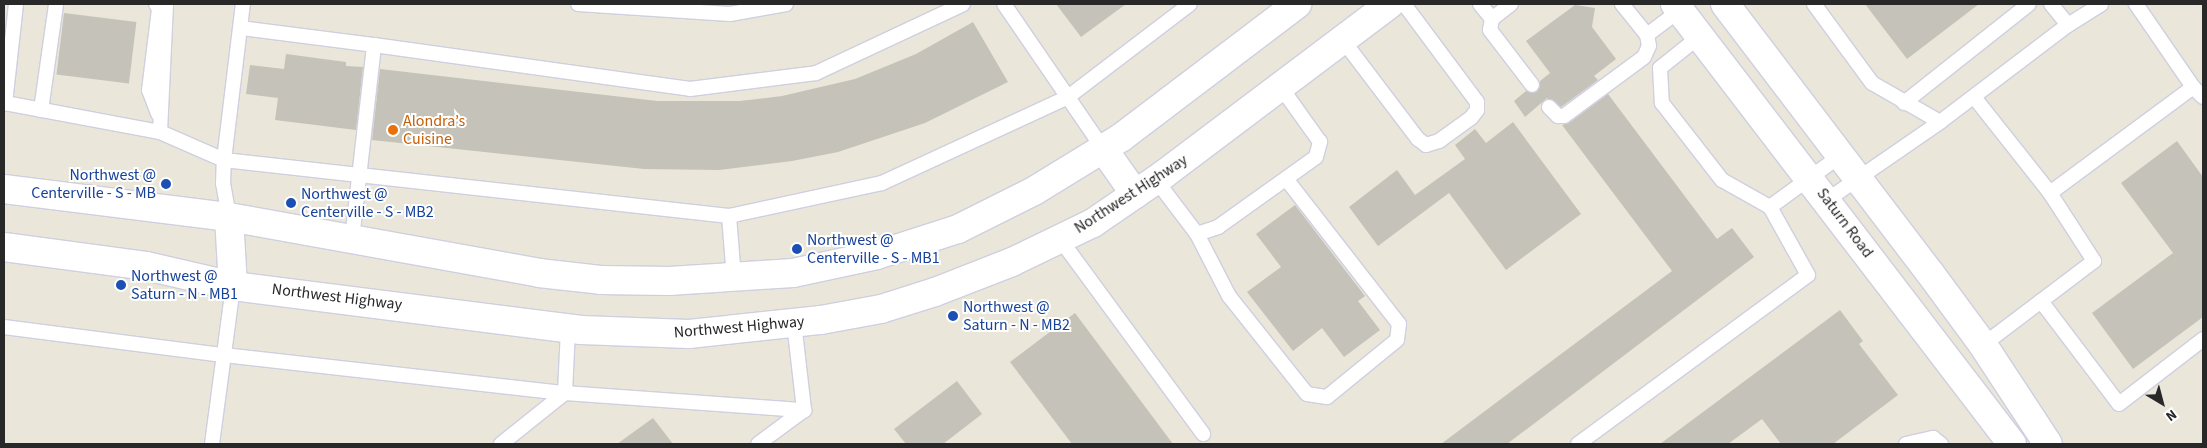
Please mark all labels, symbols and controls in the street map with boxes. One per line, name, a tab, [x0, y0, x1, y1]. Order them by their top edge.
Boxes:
place label: Alondra’s Cuisine	[403, 111, 465, 149]
marker: Alondra’s Cuisine	[387, 124, 399, 136]
street label: Northwest Highway	[1071, 150, 1191, 238]
place label: Northwest @ Centerville - S - MB	[31, 165, 156, 203]
marker: Northwest @ Centerville - S - MB	[160, 178, 172, 190]
place label: Northwest @ Centerville - S - MB2	[301, 184, 434, 222]
street label: Saturn Road	[1813, 184, 1877, 262]
marker: Northwest @ Centerville - S - MB2	[285, 197, 297, 209]
place label: Northwest @ Centerville - S - MB1	[807, 230, 940, 268]
marker: Northwest @ Centerville - S - MB1	[791, 243, 803, 255]
place label: Northwest @ Saturn - N - MB1	[131, 266, 238, 304]
marker: Northwest @ Saturn - N - MB1	[115, 279, 127, 291]
street label: Northwest Highway	[271, 279, 403, 315]
place label: Northwest @ Saturn - N - MB2	[963, 297, 1070, 335]
marker: Northwest @ Saturn - N - MB2	[947, 310, 959, 322]
street label: Northwest Highway	[673, 312, 805, 342]
north arrow	[2137, 378, 2187, 428]
text: N	[2161, 404, 2181, 426]

